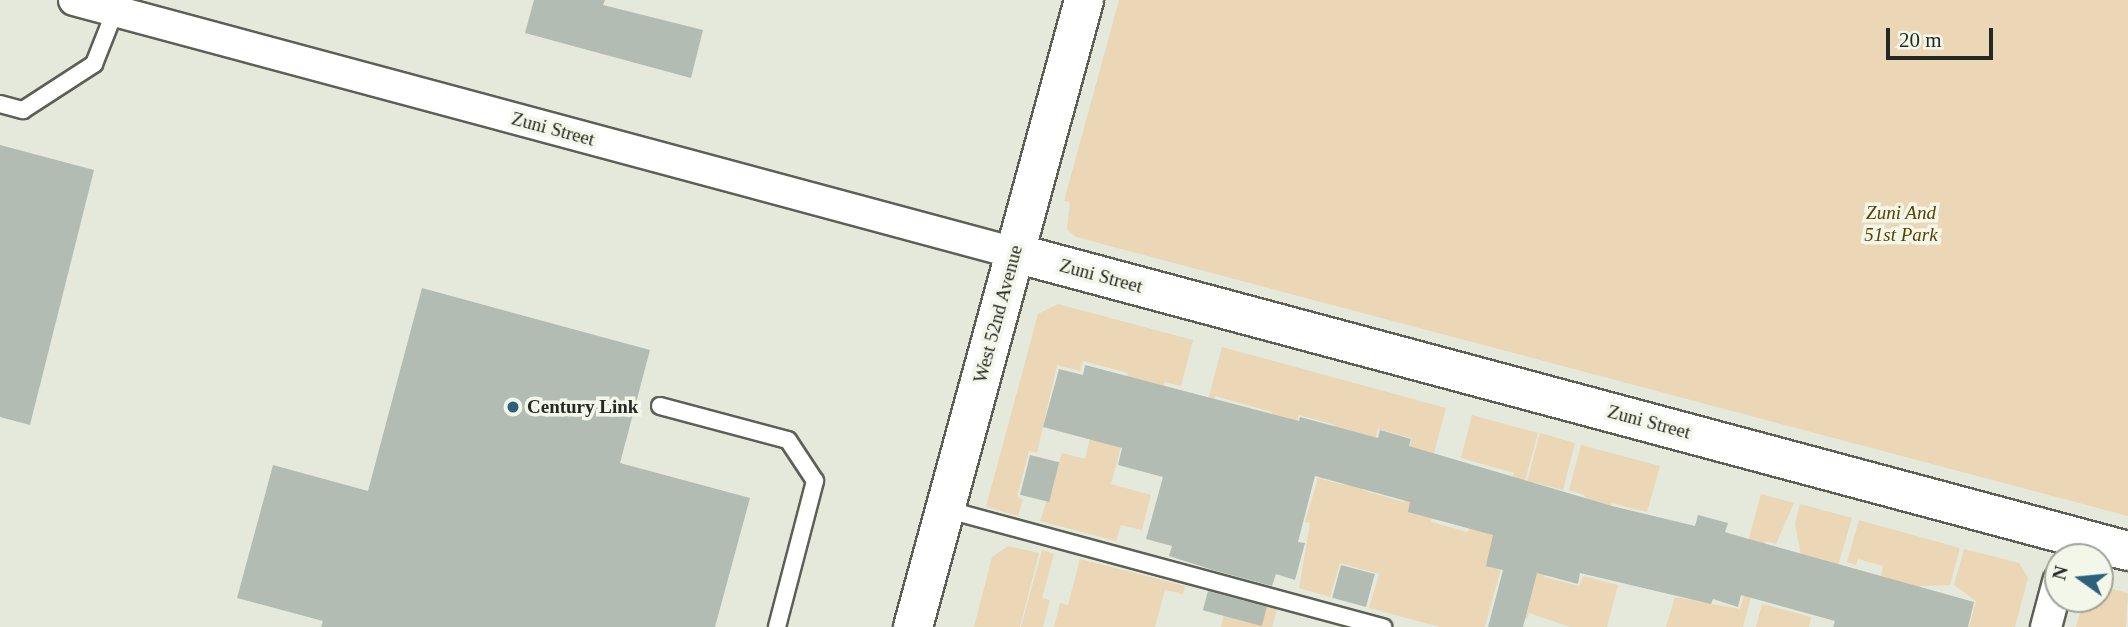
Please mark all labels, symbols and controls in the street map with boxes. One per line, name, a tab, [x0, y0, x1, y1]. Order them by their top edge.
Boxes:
scale bar	[1890, 14, 1997, 58]
text: 20 m	[1899, 28, 1942, 52]
street label: Zuni Street	[509, 107, 597, 151]
park label: Zuni And 51st Park	[1864, 202, 1938, 246]
street label: West 52nd Avenue	[969, 242, 1027, 386]
street label: Zuni Street	[1057, 254, 1145, 298]
place label: Century Link	[527, 396, 638, 418]
marker: Century Link	[505, 399, 521, 415]
street label: Zuni Street	[1605, 400, 1693, 444]
north arrow	[2044, 543, 2114, 613]
text: N	[2048, 564, 2072, 582]

